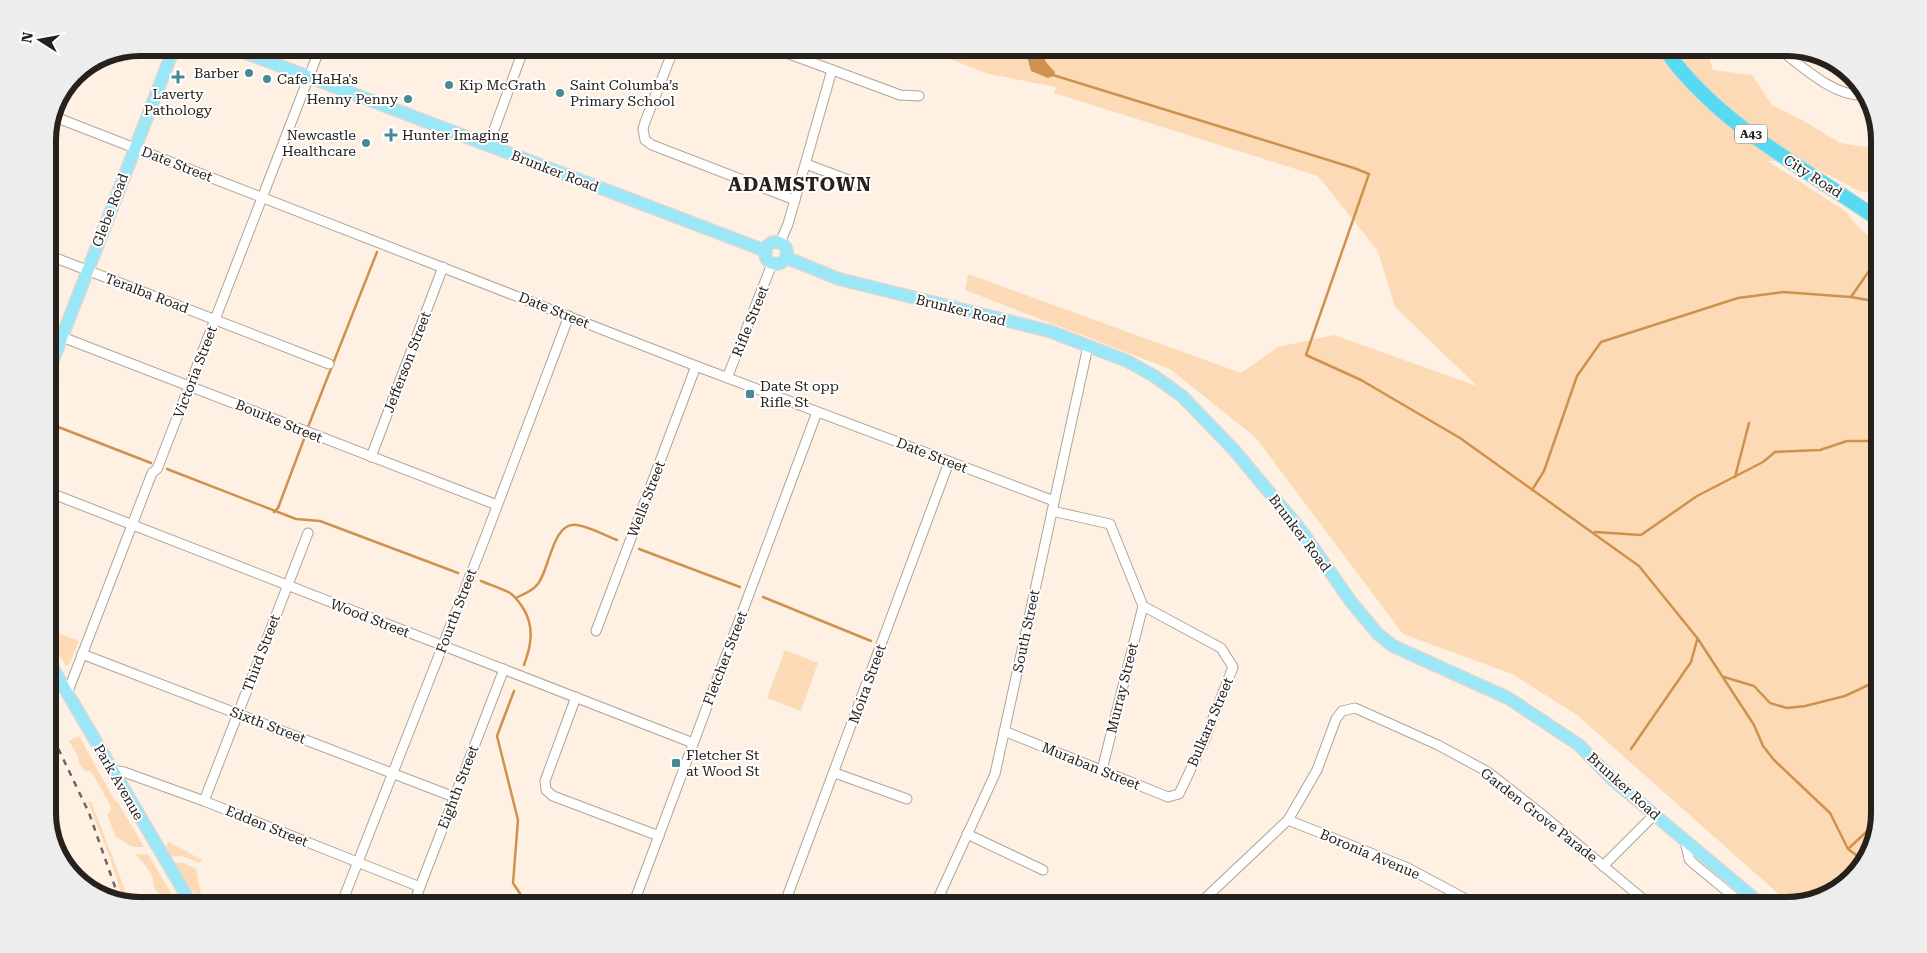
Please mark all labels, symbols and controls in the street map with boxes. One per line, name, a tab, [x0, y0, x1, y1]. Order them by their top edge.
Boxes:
north arrow	[15, 15, 65, 65]
text: N	[18, 30, 36, 44]
place label: Barber	[194, 65, 239, 81]
marker: Barber	[243, 67, 255, 79]
marker: Laverty Pathology	[171, 70, 185, 84]
place label: Cafe HaHa's	[277, 71, 358, 87]
marker: Cafe HaHa's	[261, 73, 273, 85]
place label: Kip McGrath	[459, 77, 546, 93]
place label: Saint Columba’s Primary School	[570, 77, 679, 109]
marker: Kip McGrath	[443, 79, 455, 91]
place label: Laverty Pathology	[144, 86, 213, 118]
marker: Saint Columba’s Primary School	[554, 87, 566, 99]
place label: Henny Penny	[306, 91, 399, 107]
marker: Henny Penny	[402, 93, 414, 105]
road number: A43	[1735, 125, 1767, 144]
place label: Newcastle Healthcare	[282, 127, 356, 159]
place label: Hunter Imaging	[402, 127, 508, 143]
marker: Hunter Imaging	[384, 128, 398, 142]
marker: Newcastle Healthcare	[360, 137, 372, 149]
street label: Date Street	[139, 143, 215, 185]
street label: Brunker Road	[509, 147, 601, 195]
street label: City Road	[1781, 151, 1845, 201]
street label: Glebe Road	[89, 171, 131, 249]
district label: ADAMSTOWN	[728, 173, 872, 196]
street label: Teralba Road	[103, 270, 191, 316]
street label: Rifle Street	[729, 283, 771, 359]
street label: Date Street	[516, 289, 592, 331]
street label: Brunker Road	[914, 291, 1008, 329]
street label: Jefferson Street	[380, 309, 434, 415]
street label: Victoria Street	[170, 324, 220, 420]
place label: Date St opp Rifle St	[760, 378, 839, 410]
marker: Date St opp Rifle St	[744, 388, 756, 400]
street label: Bourke Street	[233, 396, 325, 446]
street label: Date Street	[894, 434, 970, 476]
street label: Wells Street	[624, 459, 668, 539]
street label: Brunker Road	[1266, 491, 1334, 575]
street label: Fourth Street	[433, 567, 479, 655]
street label: South Street	[1009, 588, 1043, 674]
street label: Wood Street	[328, 596, 412, 640]
street label: Fletcher Street	[700, 609, 750, 707]
street label: Third Street	[239, 612, 283, 694]
street label: Murray Street	[1103, 641, 1141, 735]
street label: Moira Street	[845, 642, 889, 726]
street label: Bulkara Street	[1184, 675, 1236, 769]
street label: Sixth Street	[228, 703, 308, 747]
street label: Muraban Street	[1040, 739, 1142, 793]
street label: Park Avenue	[91, 741, 147, 823]
street label: Eighth Street	[435, 743, 481, 831]
place label: Fletcher St at Wood St	[686, 747, 759, 779]
street label: Brunker Road	[1584, 749, 1664, 823]
marker: Fletcher St at Wood St	[670, 757, 682, 769]
street label: Garden Grove Parade	[1478, 765, 1601, 866]
street label: Edden Street	[223, 802, 311, 850]
street label: Boronia Avenue	[1318, 826, 1423, 882]

